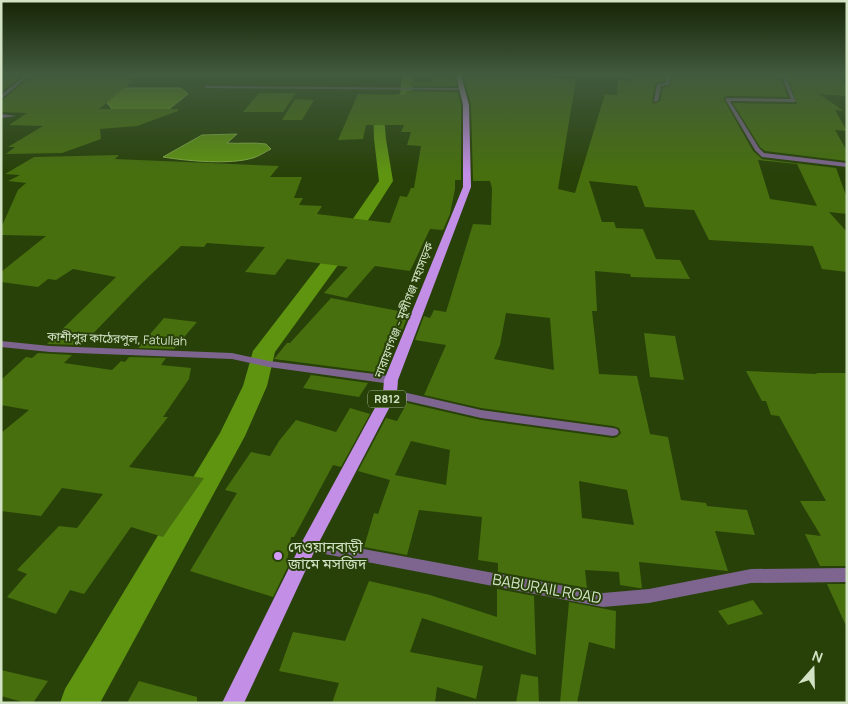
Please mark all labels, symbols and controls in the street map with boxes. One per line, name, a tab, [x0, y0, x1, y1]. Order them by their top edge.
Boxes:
street label: নারায়ণগঞ্জ - মুন্সীগঞ্জ মহাসড়ক	[369, 239, 437, 381]
street label: কাশীপুর কাঠেরপুল, Fatullah	[46, 328, 187, 349]
road number: R812	[368, 390, 406, 408]
place label: দেওয়ানবাড়ী জামে মসজিদ	[287, 536, 367, 574]
marker: দেওয়ানবাড়ী জামে মসজিদ	[272, 550, 284, 562]
street label: BABURAIL ROAD	[491, 569, 603, 608]
north arrow	[788, 644, 838, 694]
text: N	[810, 646, 826, 667]

